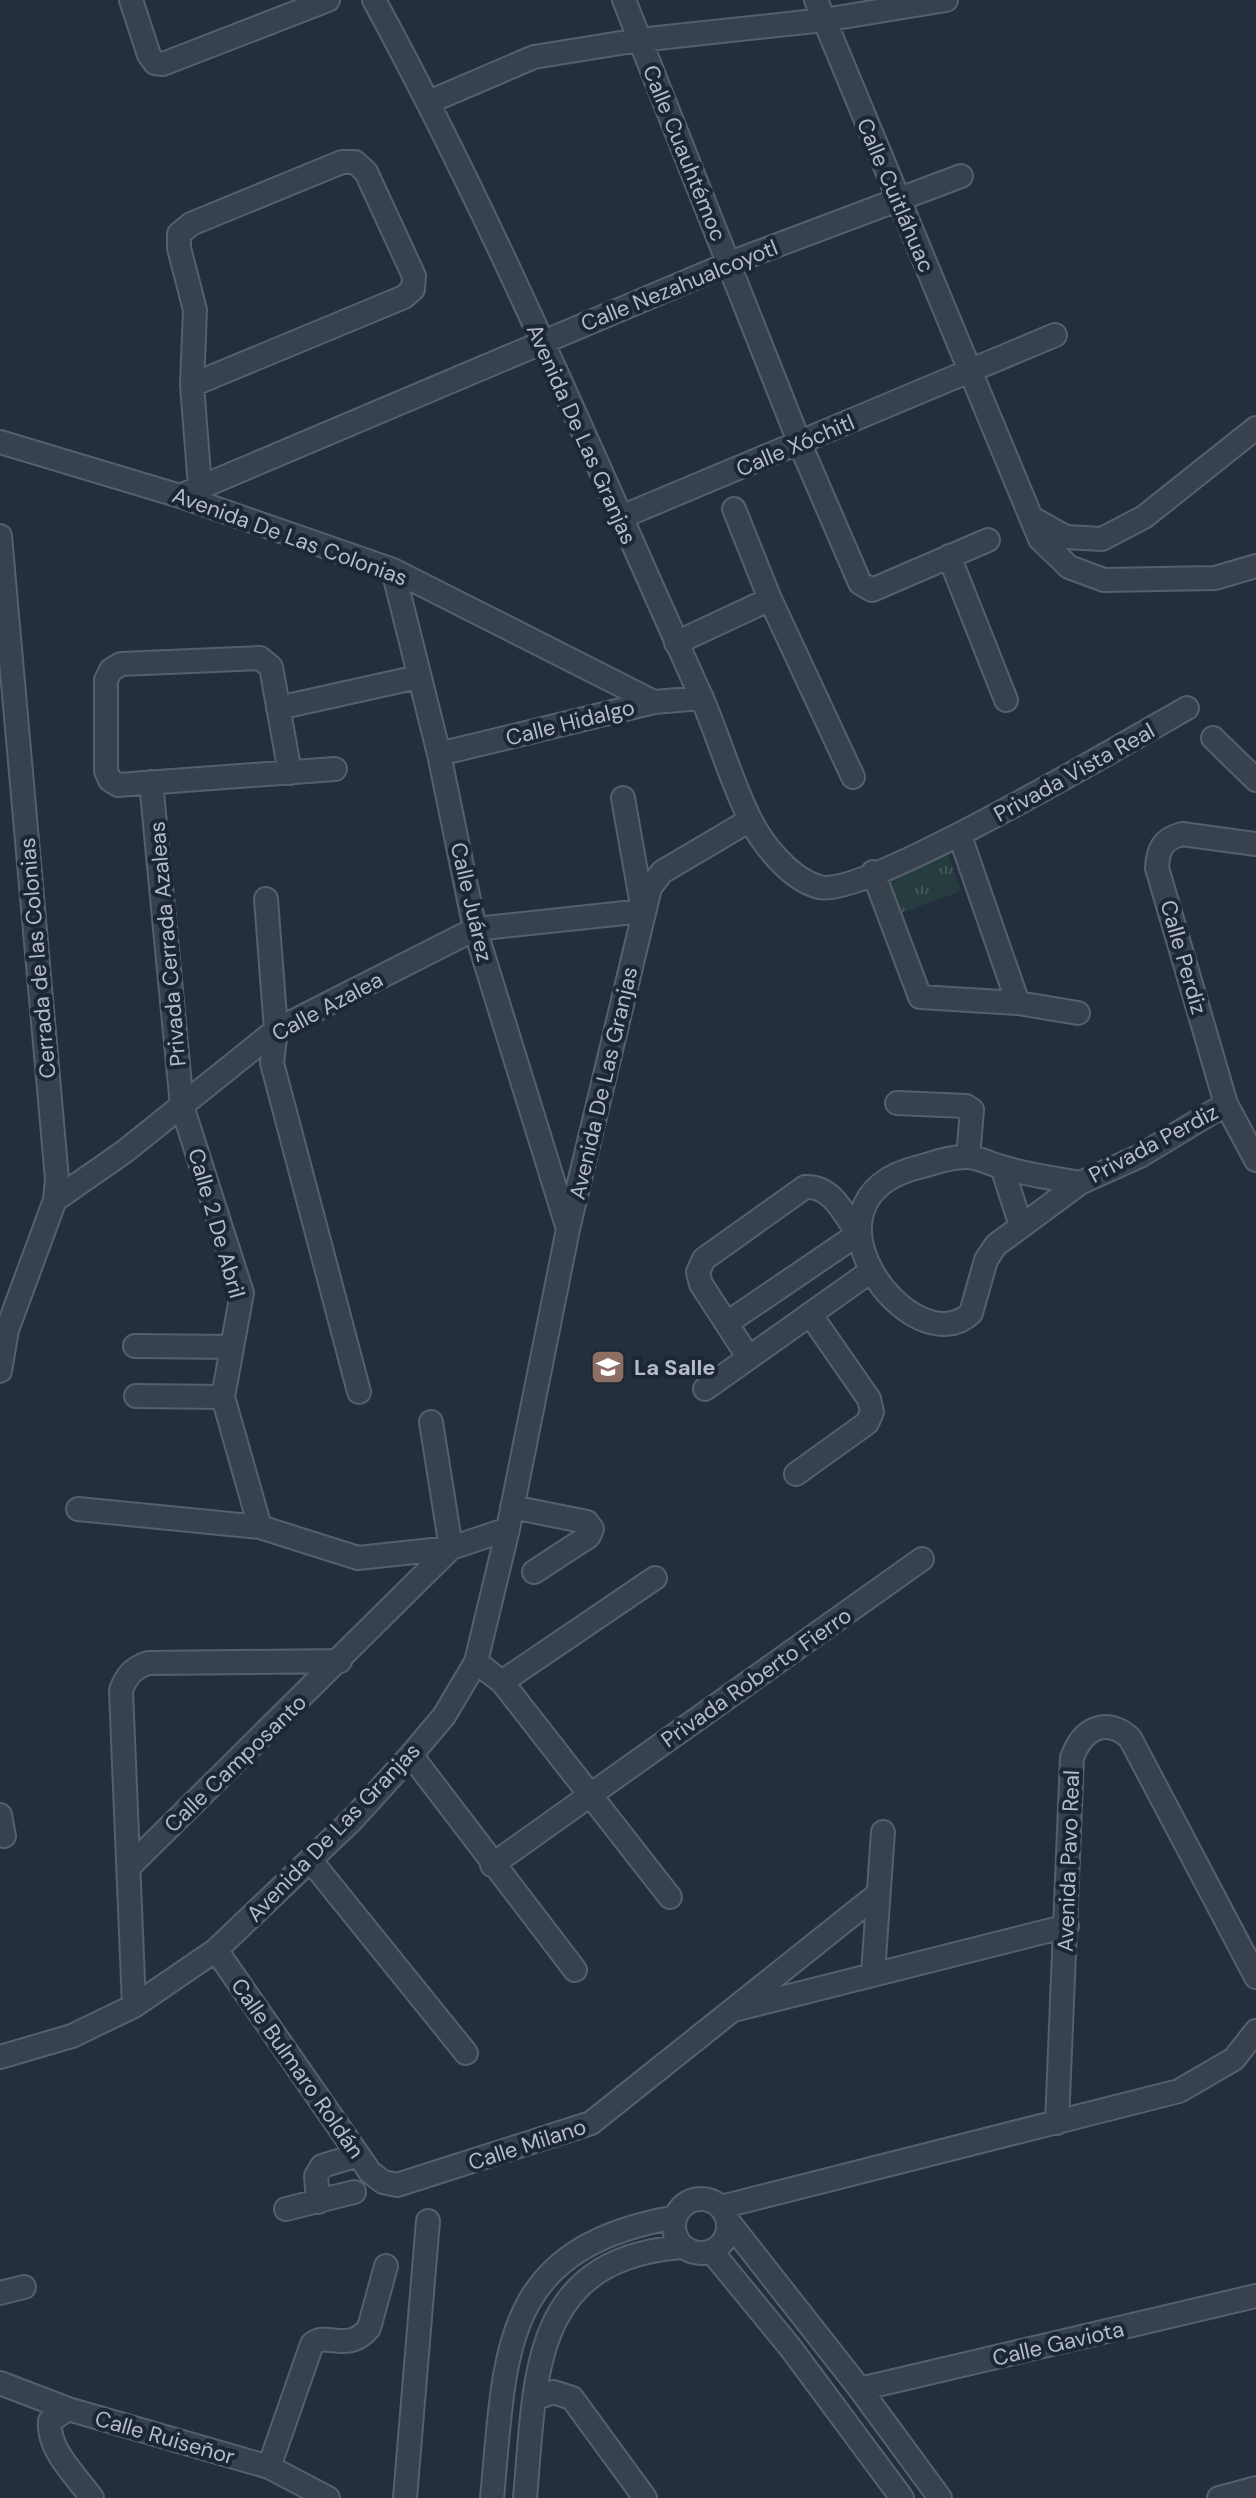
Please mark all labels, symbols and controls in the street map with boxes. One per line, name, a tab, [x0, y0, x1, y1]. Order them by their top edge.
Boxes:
street label: Calle Cuauhtémoc	[636, 61, 733, 246]
street label: Calle Cuitláhuac	[850, 114, 941, 277]
street label: Calle Nezahualcoyotl	[576, 233, 782, 338]
street label: Avenida De Las Granjas	[520, 319, 643, 549]
street label: Calle Xóchitl	[732, 408, 859, 483]
street label: Avenida De Las Colonias	[168, 480, 411, 593]
street label: Calle Hidalgo	[503, 692, 638, 752]
street label: Privada Vista Real	[989, 716, 1160, 829]
street label: Privada Cerrada Azaleas	[142, 820, 193, 1068]
street label: Cerrada de las Colonias	[13, 836, 62, 1080]
street label: Calle Juárez	[444, 840, 499, 965]
street label: Calle Perdiz	[1153, 897, 1214, 1018]
street label: Avenida De Las Granjas	[563, 964, 644, 1202]
street label: Calle Azalea	[267, 965, 388, 1048]
street label: Privada Perdiz	[1084, 1097, 1223, 1190]
street label: Calle 2 De Abril	[181, 1145, 252, 1301]
school or university icon: La Salle	[589, 1348, 627, 1386]
place label: La Salle	[634, 1353, 716, 1382]
street label: Privada Roberto Fierro	[655, 1601, 857, 1754]
street label: Calle Camposanto	[158, 1688, 313, 1839]
street label: Avenida De Las Granjas	[240, 1737, 427, 1928]
street label: Avenida Pavo Real	[1051, 1770, 1086, 1953]
street label: Calle Bulmaro Roldán	[224, 1972, 371, 2164]
street label: Calle Milano	[465, 2112, 590, 2177]
street label: Calle Gaviota	[989, 2314, 1127, 2373]
street label: Calle Ruiseñor	[92, 2404, 238, 2471]

